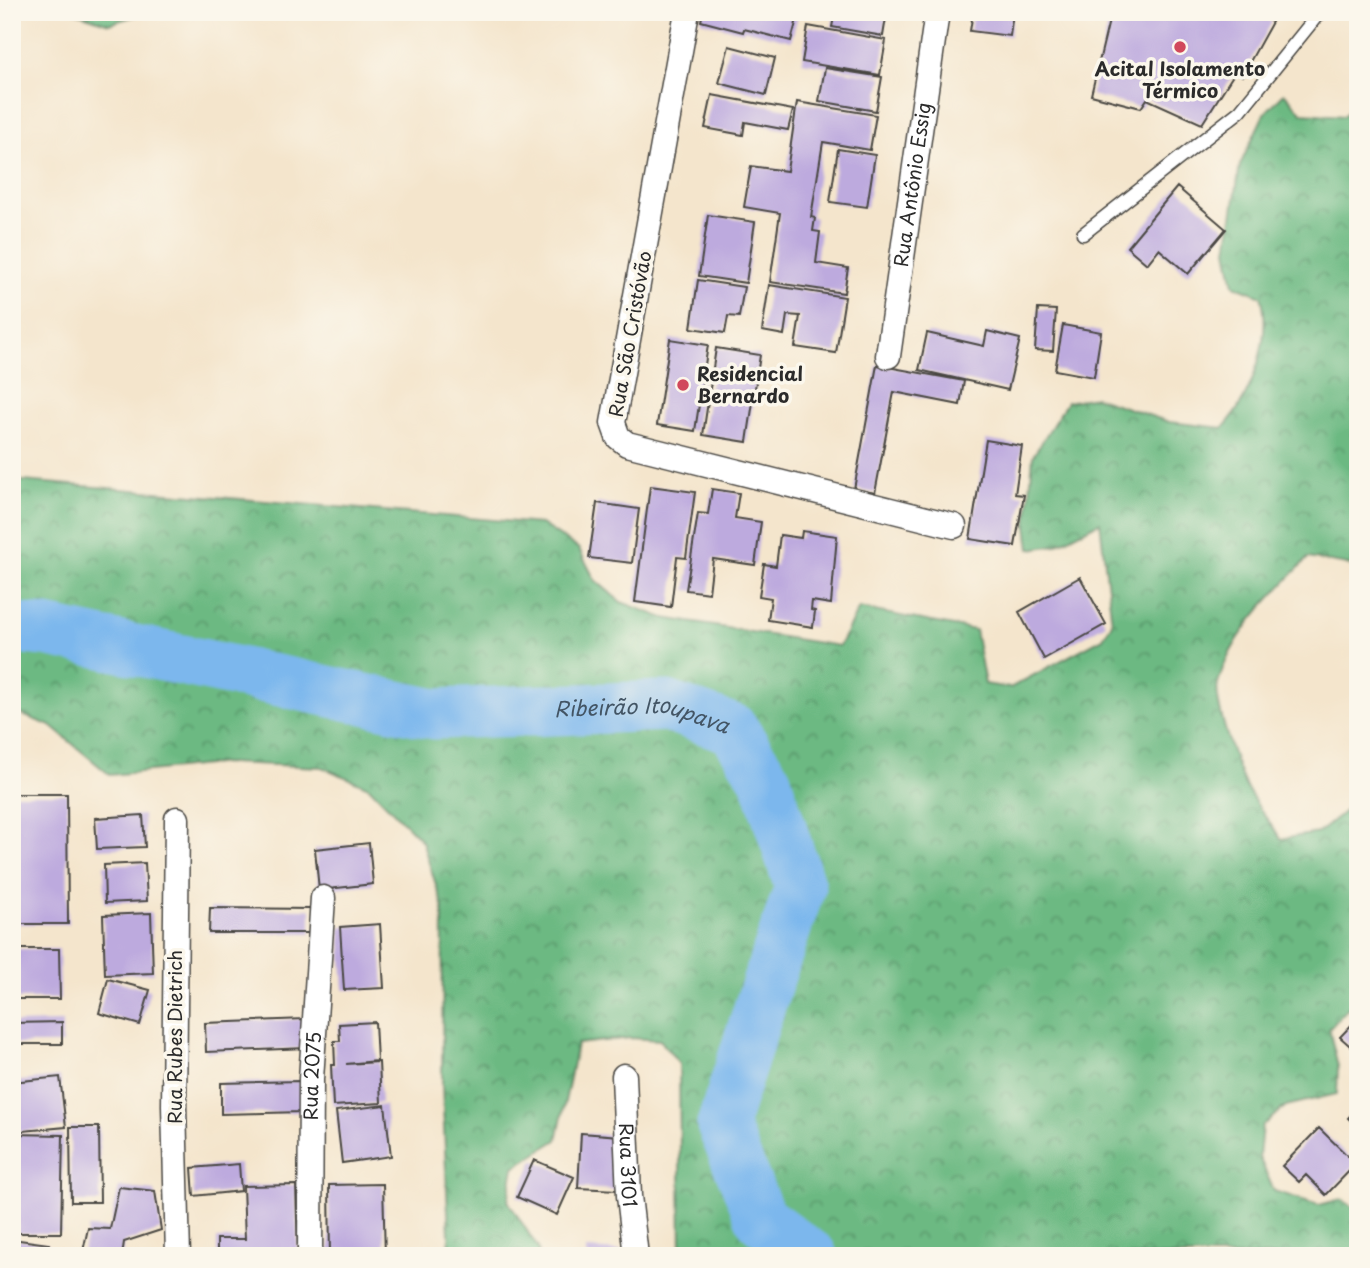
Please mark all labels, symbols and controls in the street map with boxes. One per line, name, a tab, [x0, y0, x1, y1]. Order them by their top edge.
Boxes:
marker: Acital Isolamento Térmico	[1172, 39, 1188, 55]
place label: Acital Isolamento Térmico	[1095, 54, 1265, 104]
street label: Rua Antônio Essig	[886, 101, 937, 269]
street label: Rua São Cristóvão	[601, 249, 657, 419]
place label: Residencial Bernardo	[697, 359, 803, 409]
marker: Residencial Bernardo	[675, 377, 691, 393]
water label: Ribeirão Itoupava	[554, 688, 735, 741]
street label: Rua Rubes Dietrich	[160, 950, 188, 1124]
street label: Rua 2075	[296, 1031, 327, 1121]
street label: Rua 3101	[613, 1122, 645, 1208]

